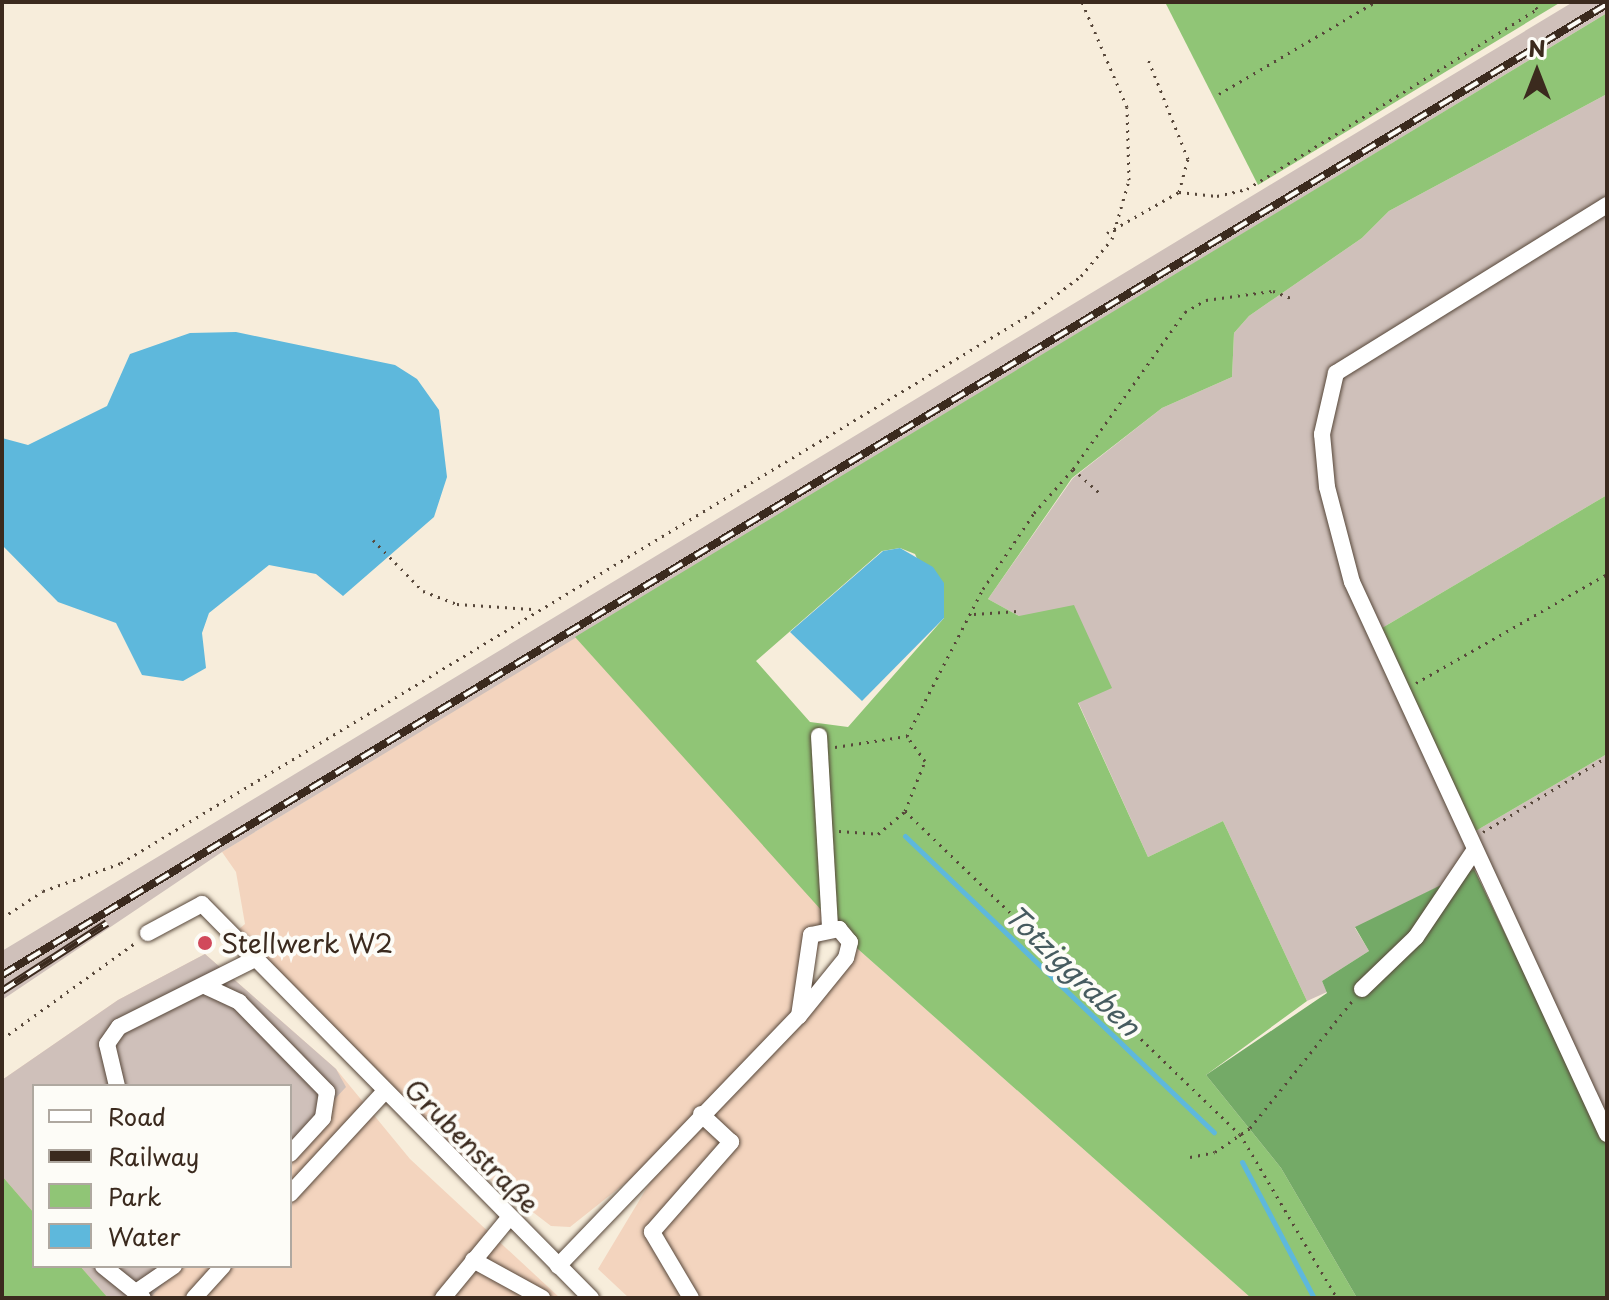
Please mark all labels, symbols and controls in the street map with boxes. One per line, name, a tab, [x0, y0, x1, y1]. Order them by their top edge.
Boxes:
text: N	[1528, 31, 1546, 64]
north arrow	[1497, 32, 1577, 112]
water label: Totziggraben	[999, 897, 1147, 1043]
place label: Stellwerk W2	[221, 927, 392, 959]
marker: Stellwerk W2	[196, 934, 214, 952]
street label: Grubenstraße	[399, 1073, 545, 1219]
legend	[32, 1084, 292, 1268]
text: Road	[108, 1098, 166, 1134]
text: Railway	[108, 1138, 199, 1174]
text: Park	[108, 1178, 162, 1214]
text: Water	[108, 1218, 180, 1254]

